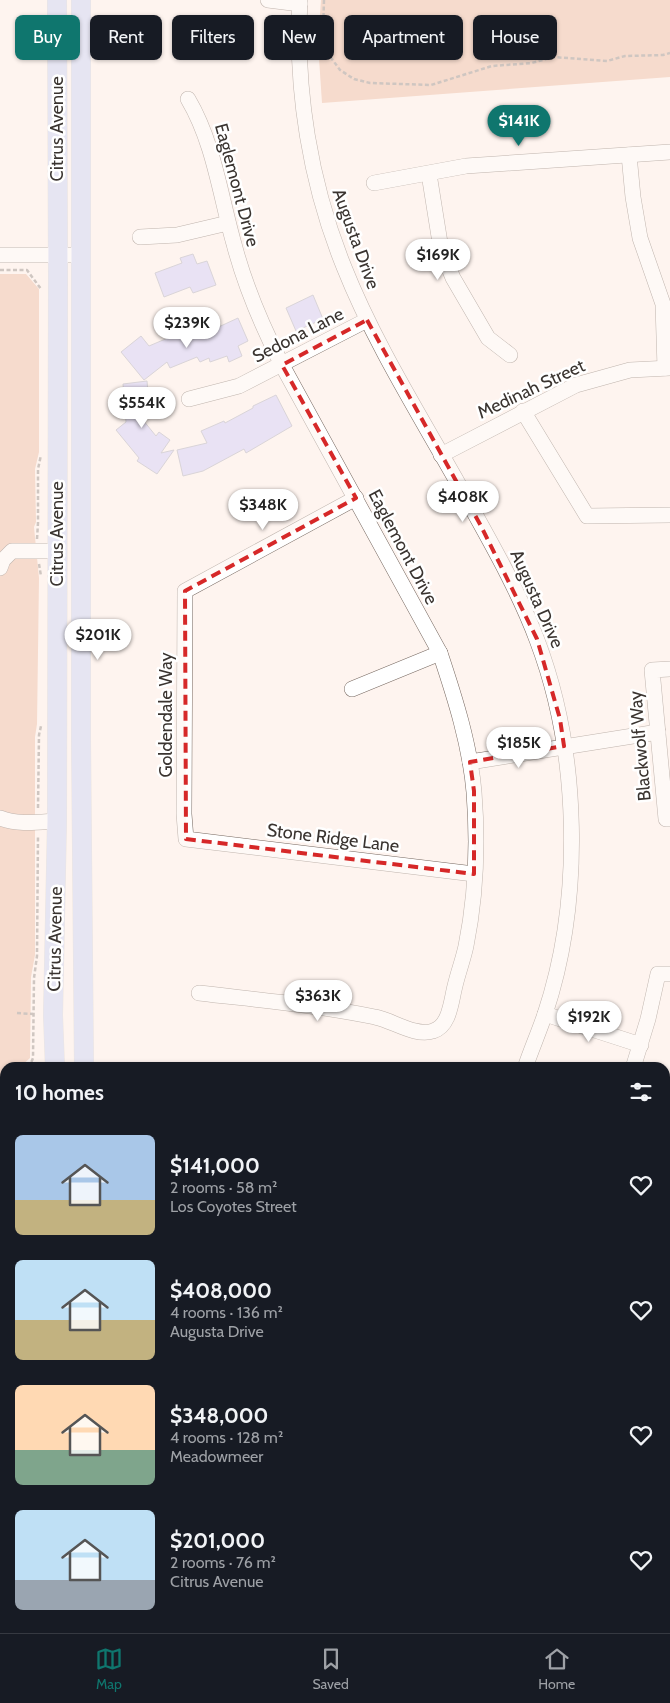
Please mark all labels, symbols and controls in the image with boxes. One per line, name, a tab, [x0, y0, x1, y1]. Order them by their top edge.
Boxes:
chip: Buy	[15, 15, 80, 60]
chip: Rent	[90, 15, 162, 60]
chip: Filters	[172, 15, 254, 60]
chip: New	[264, 15, 334, 60]
chip: Apartment	[344, 15, 463, 60]
chip: House	[473, 15, 557, 60]
street label: Citrus Avenue	[46, 76, 68, 182]
pin: $141K	[484, 104, 554, 147]
text: $141K	[499, 111, 539, 130]
street label: Eaglemont Drive	[210, 121, 264, 249]
street label: Augusta Drive	[328, 186, 384, 292]
pin: $169K	[403, 238, 473, 281]
text: $169K	[416, 245, 460, 264]
street label: Sedona Lane	[249, 303, 347, 367]
pin: $239K	[152, 306, 222, 349]
text: $239K	[164, 313, 210, 332]
street label: Medinah Street	[474, 354, 588, 424]
pin: $554K	[107, 386, 177, 429]
text: $554K	[119, 393, 165, 412]
pin: $408K	[428, 480, 498, 523]
street label: Citrus Avenue	[46, 481, 68, 587]
street label: Eaglemont Drive	[363, 486, 443, 608]
text: $408K	[438, 487, 488, 506]
pin: $348K	[228, 488, 298, 531]
text: $348K	[239, 495, 287, 514]
street label: Augusta Drive	[506, 546, 568, 652]
pin: $201K	[63, 618, 133, 661]
text: $201K	[76, 625, 120, 644]
street label: Goldendale Way	[155, 652, 177, 778]
street label: Blackwolf Way	[624, 690, 656, 802]
pin: $185K	[484, 726, 554, 769]
text: $185K	[497, 733, 541, 752]
street label: Stone Ridge Lane	[266, 819, 400, 857]
street label: Citrus Avenue	[43, 886, 67, 992]
pin: $363K	[283, 980, 353, 1022]
text: $363K	[295, 986, 341, 1005]
pin: $192K	[554, 1000, 624, 1043]
text: $192K	[568, 1007, 610, 1026]
icon: filters	[627, 1078, 655, 1106]
text: 10 homes	[15, 1080, 104, 1105]
text: $141,000	[170, 1153, 260, 1178]
icon: home	[55, 1155, 115, 1215]
icon: heart	[627, 1171, 655, 1199]
text: 2 rooms · 58 m²	[170, 1178, 277, 1197]
text: Los Coyotes Street	[170, 1197, 297, 1216]
text: $408,000	[170, 1278, 272, 1303]
icon: home	[55, 1280, 115, 1340]
icon: heart	[627, 1296, 655, 1324]
text: 4 rooms · 136 m²	[170, 1303, 283, 1322]
text: Augusta Drive	[170, 1322, 264, 1341]
text: $348,000	[170, 1403, 268, 1428]
icon: home	[55, 1405, 115, 1465]
icon: heart	[627, 1421, 655, 1449]
text: 4 rooms · 128 m²	[170, 1428, 283, 1447]
text: Meadowmeer	[170, 1447, 263, 1466]
text: $201,000	[170, 1528, 265, 1553]
icon: home	[55, 1530, 115, 1590]
icon: heart	[627, 1546, 655, 1574]
text: 2 rooms · 76 m²	[170, 1553, 276, 1572]
text: Citrus Avenue	[170, 1572, 264, 1591]
tab: Map	[95, 1645, 123, 1693]
tab: Saved	[312, 1645, 349, 1693]
tab: Home	[538, 1645, 575, 1693]

